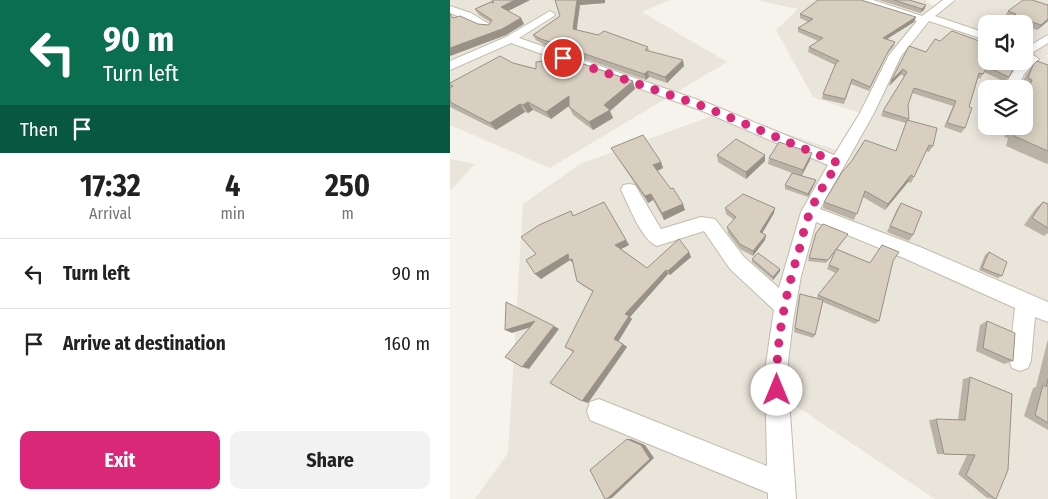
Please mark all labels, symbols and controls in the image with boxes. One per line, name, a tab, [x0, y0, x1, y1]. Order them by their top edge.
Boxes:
map controls	[978, 15, 1033, 135]
button: sound	[978, 15, 1033, 70]
text: 90 m	[103, 18, 174, 60]
icon: left	[20, 20, 85, 85]
pin	[542, 37, 584, 79]
icon: arrive	[549, 44, 577, 72]
text: Turn left	[103, 60, 179, 87]
button: layers	[978, 80, 1033, 135]
icon: arrive	[68, 115, 96, 143]
text: Then	[20, 118, 58, 141]
text: 17:32	[80, 168, 141, 204]
text: 4	[225, 168, 241, 204]
text: 250	[325, 168, 370, 204]
text: Arrival	[89, 204, 131, 223]
text: min	[220, 204, 245, 223]
text: m	[341, 204, 354, 223]
icon: left	[20, 260, 48, 288]
text: Turn left	[63, 262, 130, 285]
text: 90 m	[392, 262, 430, 285]
icon: arrive	[20, 330, 48, 358]
text: Arrive at destination	[63, 332, 226, 355]
text: 160 m	[384, 332, 430, 355]
position arrow	[750, 363, 802, 415]
button: Exit	[20, 431, 220, 489]
button: Share	[230, 431, 430, 489]

